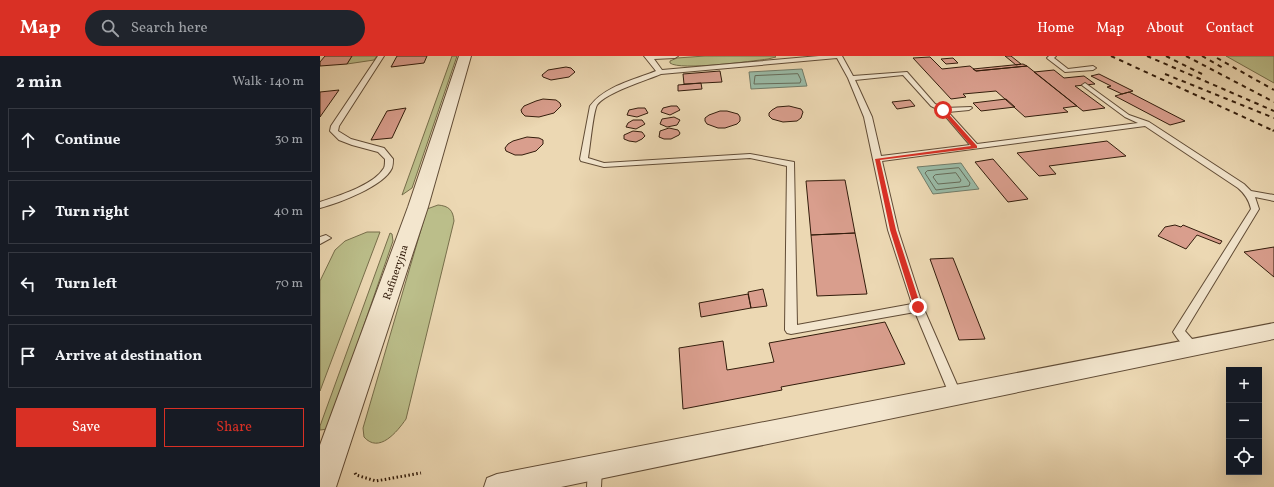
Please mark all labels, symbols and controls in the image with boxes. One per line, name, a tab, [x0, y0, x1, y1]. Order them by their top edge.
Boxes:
search box	[85, 10, 365, 46]
text: Map	[20, 15, 61, 41]
icon: search	[99, 17, 121, 39]
text: Search here	[131, 18, 208, 39]
text: Home	[1037, 19, 1074, 38]
text: Map	[1096, 19, 1124, 38]
text: About	[1146, 19, 1184, 38]
text: Contact	[1206, 19, 1254, 38]
text: 2 min	[16, 71, 62, 94]
text: Walk · 140 m	[232, 73, 304, 91]
route start	[934, 101, 952, 119]
icon: ahead	[17, 129, 39, 151]
text: Continue	[55, 130, 120, 151]
text: 30 m	[275, 131, 303, 149]
icon: right	[17, 201, 39, 223]
text: Turn right	[55, 202, 129, 223]
text: 40 m	[274, 203, 303, 221]
street label: Rafineryjna	[380, 242, 413, 302]
icon: left	[17, 273, 39, 295]
text: Turn left	[55, 274, 117, 295]
text: 70 m	[275, 275, 303, 293]
route end	[909, 298, 927, 316]
icon: arrive	[17, 345, 39, 367]
text: Arrive at destination	[55, 346, 202, 367]
map controls	[1226, 367, 1262, 475]
button: +	[1226, 367, 1262, 403]
button: −	[1226, 403, 1262, 439]
button: Save	[16, 408, 156, 447]
button: Share	[164, 408, 304, 447]
button: locate	[1226, 439, 1262, 475]

